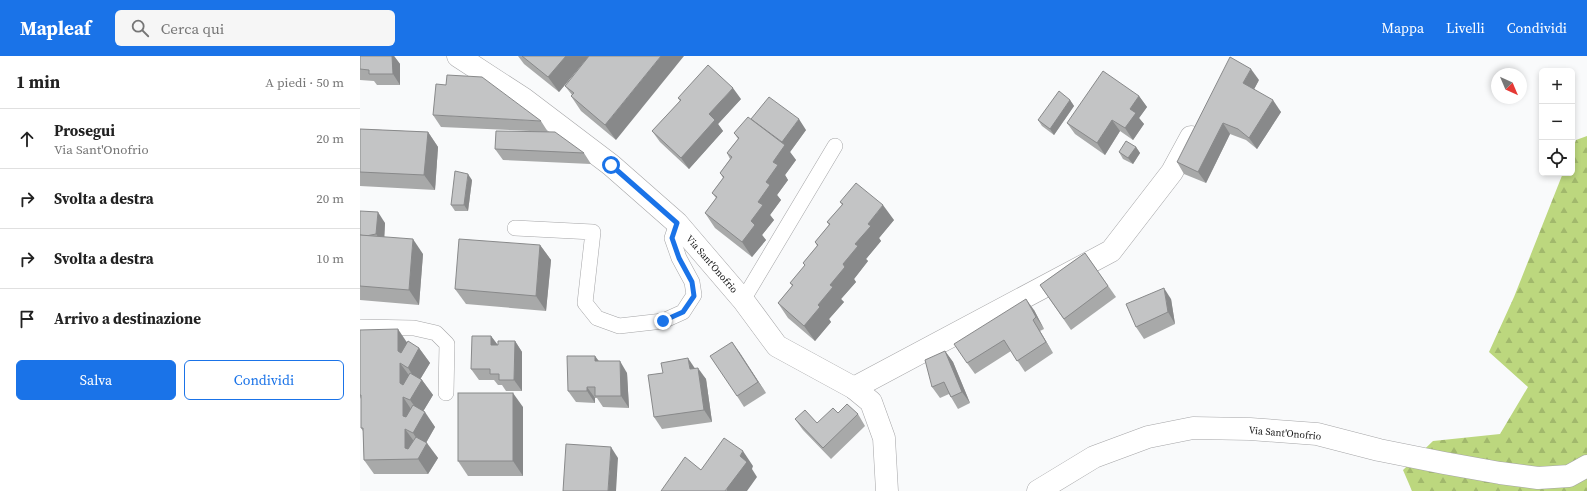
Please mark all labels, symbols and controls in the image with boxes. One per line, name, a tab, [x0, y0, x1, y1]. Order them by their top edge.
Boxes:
search box	[115, 10, 395, 46]
text: Mapleaf	[20, 15, 91, 41]
icon: search	[129, 17, 151, 39]
text: Cerca qui	[161, 18, 224, 39]
text: Mappa	[1382, 18, 1424, 38]
text: Livelli	[1446, 18, 1485, 38]
text: Condividi	[1507, 18, 1567, 38]
north arrow	[1491, 68, 1527, 104]
map controls	[1539, 68, 1575, 176]
button: +	[1539, 68, 1575, 104]
text: 1 min	[16, 70, 60, 94]
text: A piedi · 50 m	[265, 74, 344, 91]
button: −	[1539, 104, 1575, 140]
text: Prosegui	[54, 120, 115, 141]
icon: ahead	[16, 128, 38, 150]
text: 20 m	[316, 130, 344, 147]
button: locate	[1539, 140, 1575, 176]
text: Via Sant'Onofrio	[54, 141, 149, 158]
route start	[602, 156, 620, 174]
icon: right	[16, 188, 38, 210]
text: Svolta a destra	[54, 188, 154, 209]
text: 20 m	[316, 190, 344, 207]
street label: Via Sant'Onofrio	[683, 232, 741, 296]
icon: right	[16, 248, 38, 270]
text: Svolta a destra	[54, 248, 154, 269]
text: 10 m	[316, 250, 344, 267]
icon: arrive	[16, 308, 38, 330]
text: Arrivo a destinazione	[54, 308, 201, 329]
route end	[654, 312, 672, 330]
button: Salva	[16, 360, 176, 400]
button: Condividi	[184, 360, 344, 400]
street label: Via Sant'Onofrio	[1248, 423, 1322, 443]

